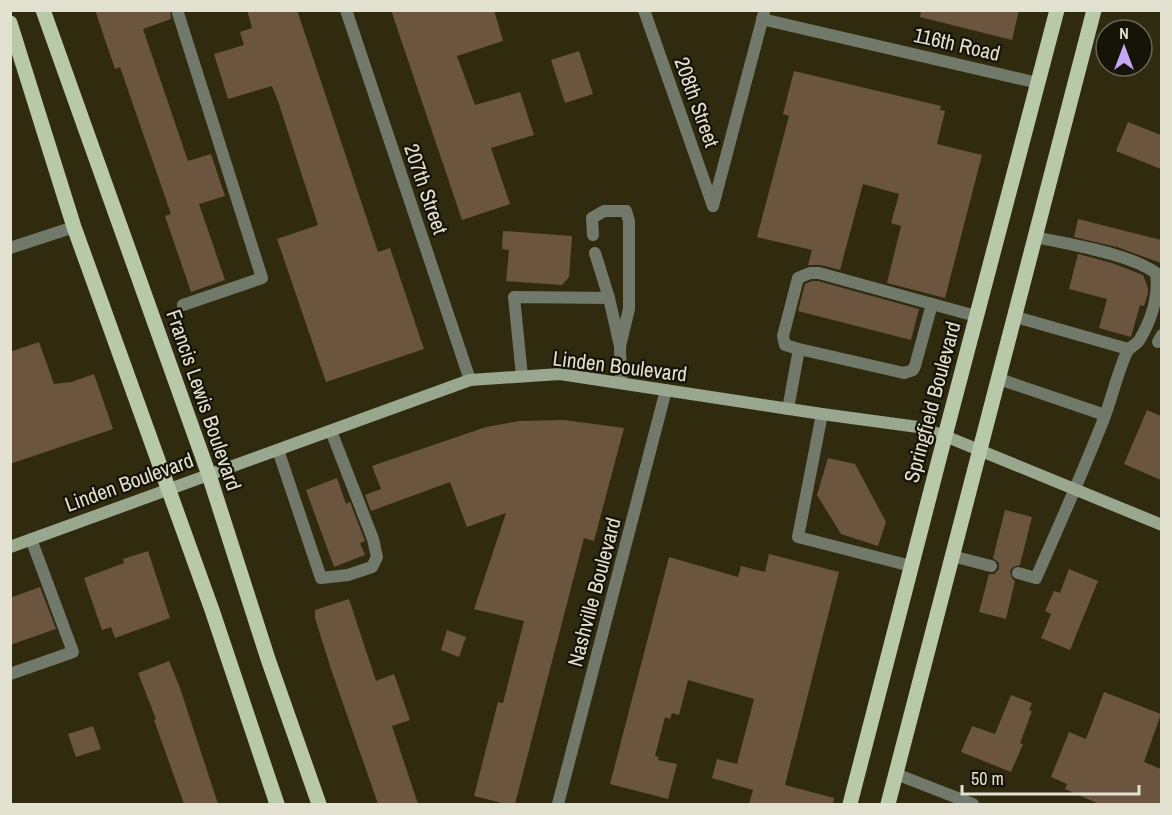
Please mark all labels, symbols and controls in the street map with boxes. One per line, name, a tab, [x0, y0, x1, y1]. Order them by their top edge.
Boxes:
north arrow	[1094, 18, 1154, 78]
street label: 116th Road	[911, 20, 1003, 68]
text: N	[1119, 22, 1129, 44]
street label: 208th Street	[667, 53, 727, 151]
street label: 207th Street	[397, 140, 455, 238]
street label: Francis Lewis Boulevard	[159, 306, 249, 494]
street label: Springfield Boulevard	[897, 318, 967, 486]
street label: Linden Boulevard	[551, 343, 689, 389]
street label: Linden Boulevard	[61, 445, 197, 519]
street label: Nashville Boulevard	[560, 514, 628, 670]
scale bar	[962, 758, 1139, 796]
text: 50 m	[971, 766, 1004, 791]

